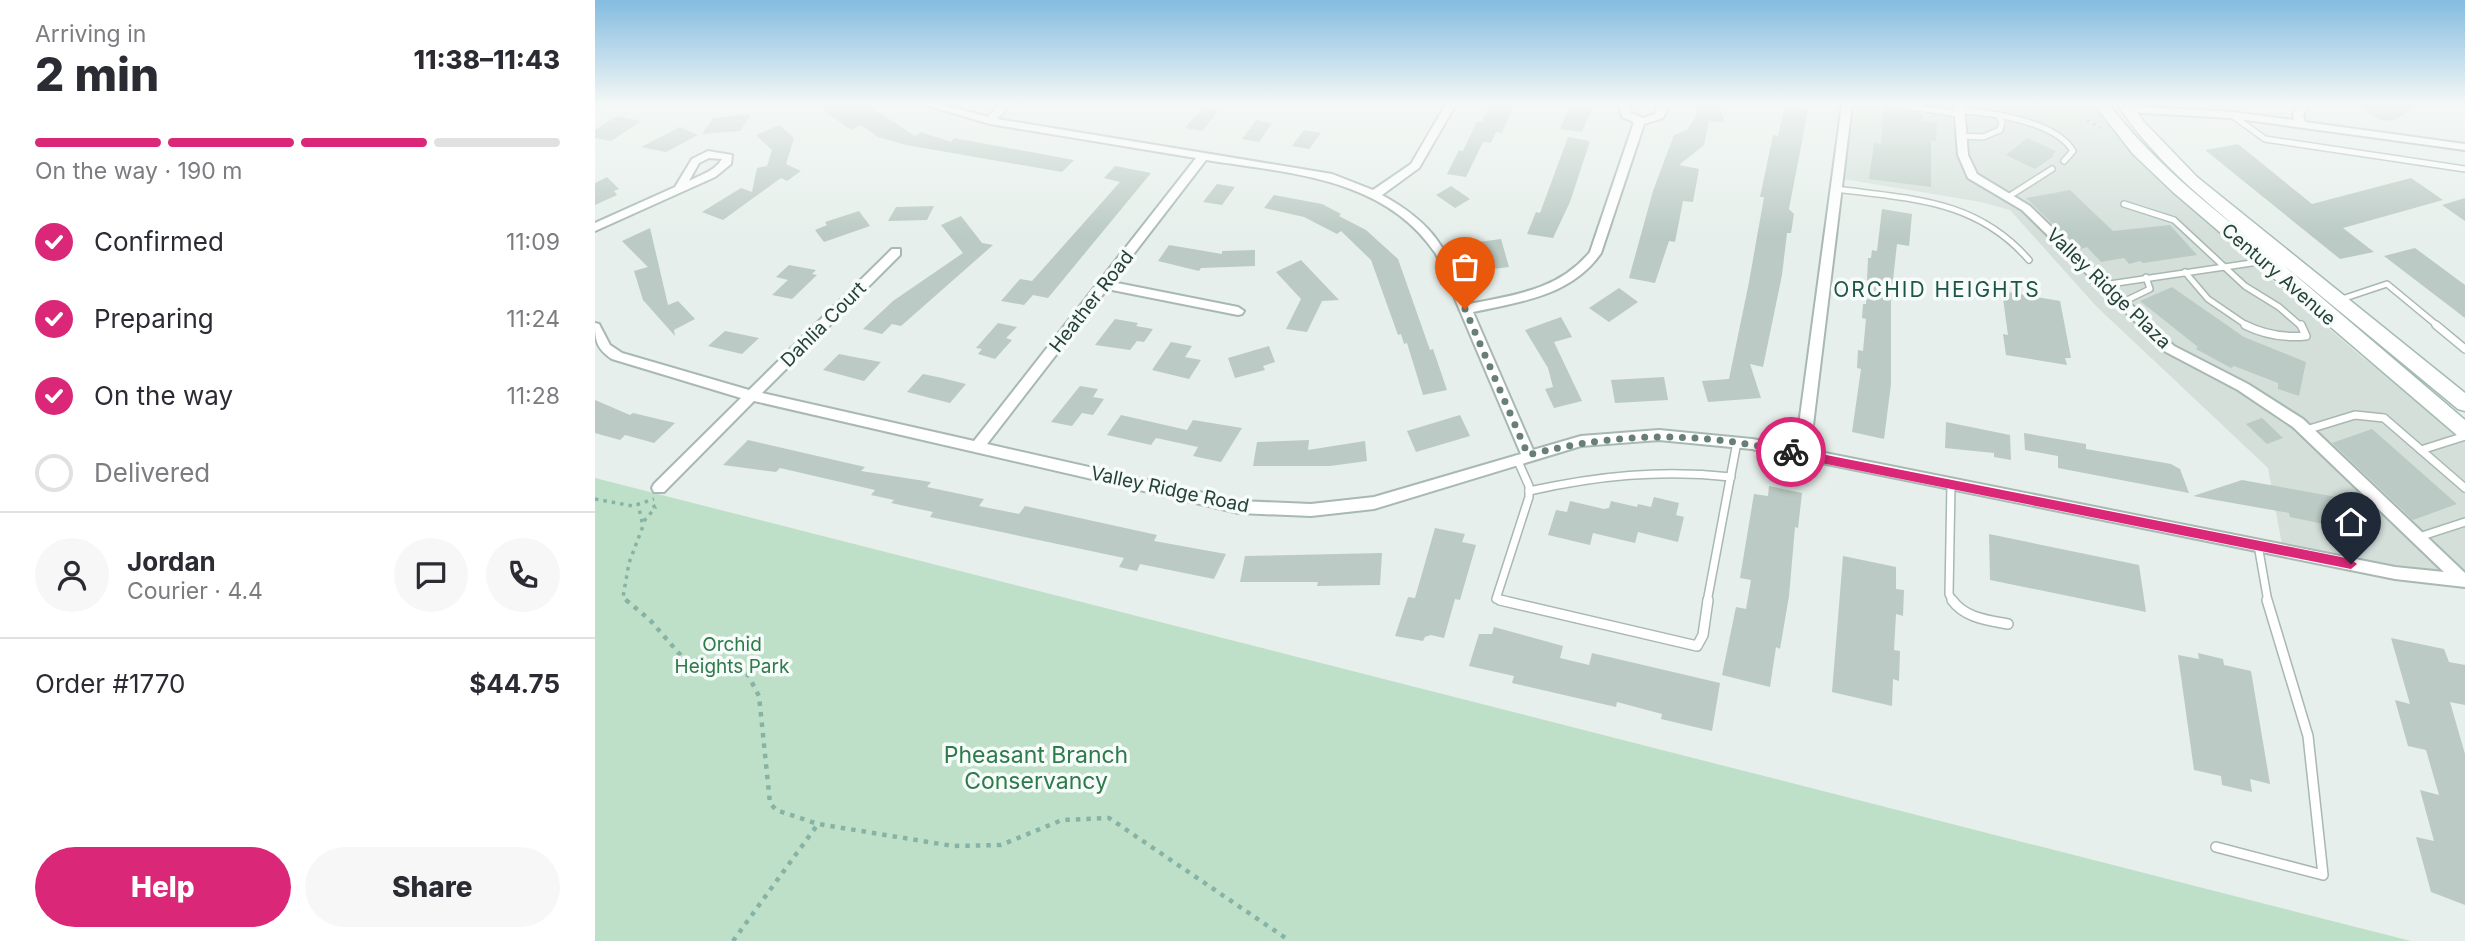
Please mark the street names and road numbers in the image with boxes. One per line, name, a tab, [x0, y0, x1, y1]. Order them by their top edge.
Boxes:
street label: Century Avenue	[2217, 219, 2341, 330]
street label: Valley Ridge Plaza	[2042, 223, 2176, 354]
street label: Heather Road	[1044, 246, 1138, 357]
street label: Dahlia Court	[776, 277, 871, 372]
street label: Valley Ridge Road	[1089, 461, 1251, 517]

